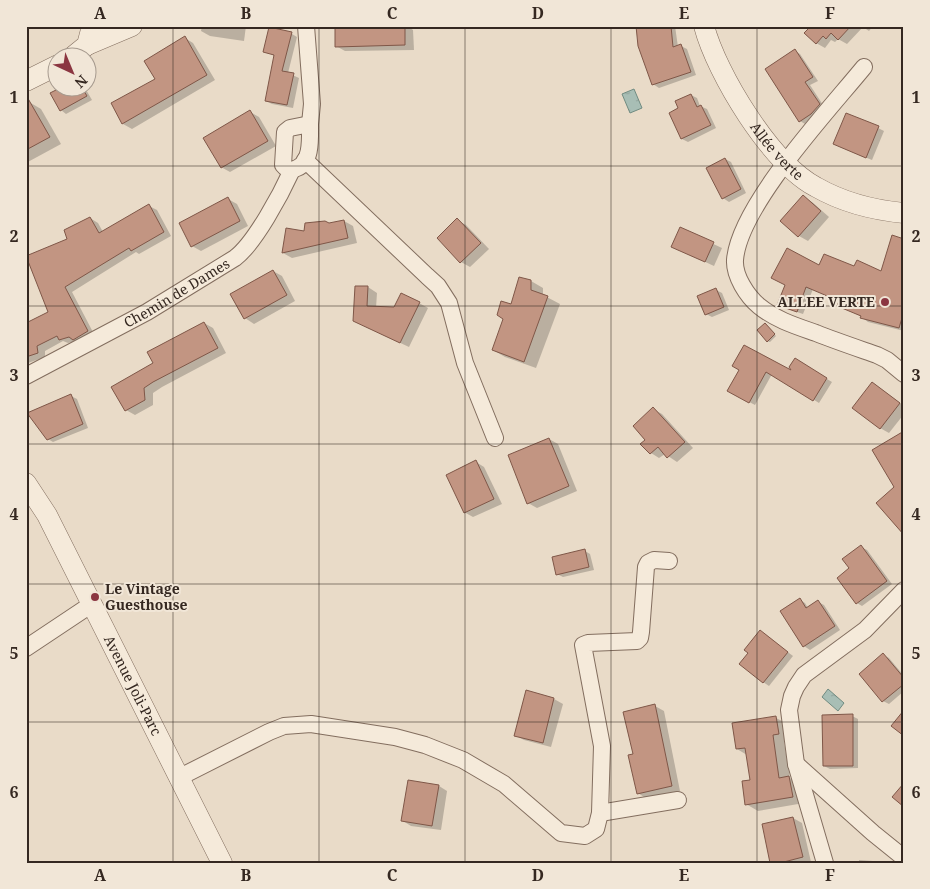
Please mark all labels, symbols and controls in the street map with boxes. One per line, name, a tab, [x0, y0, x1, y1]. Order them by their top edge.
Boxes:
text: A	[94, 2, 107, 24]
text: B	[241, 2, 252, 24]
text: C	[387, 2, 398, 24]
text: D	[532, 2, 544, 24]
text: E	[679, 2, 689, 24]
text: F	[825, 2, 835, 24]
north arrow	[48, 48, 98, 98]
text: N	[71, 71, 92, 92]
text: 1	[9, 86, 19, 108]
text: 1	[911, 86, 921, 108]
street label: Allée verte	[746, 118, 808, 184]
text: 2	[9, 225, 19, 247]
text: 2	[911, 225, 921, 247]
street label: Chemin de Dames	[120, 254, 233, 332]
place label: ALLEE VERTE	[777, 292, 875, 311]
marker: ALLEE VERTE	[879, 296, 891, 308]
text: 3	[9, 364, 19, 386]
text: 3	[911, 364, 921, 386]
text: 4	[9, 503, 19, 525]
text: 4	[911, 503, 921, 525]
place label: Le Vintage Guesthouse	[105, 579, 188, 614]
marker: Le Vintage Guesthouse	[89, 591, 101, 603]
street label: Avenue Joli-Parc	[100, 632, 166, 739]
text: 5	[9, 642, 19, 664]
text: 5	[911, 642, 921, 664]
text: 6	[9, 781, 19, 803]
text: 6	[911, 781, 921, 803]
text: A	[94, 864, 107, 886]
text: B	[241, 864, 252, 886]
text: C	[387, 864, 398, 886]
text: D	[532, 864, 544, 886]
text: E	[679, 864, 689, 886]
text: F	[825, 864, 835, 886]

